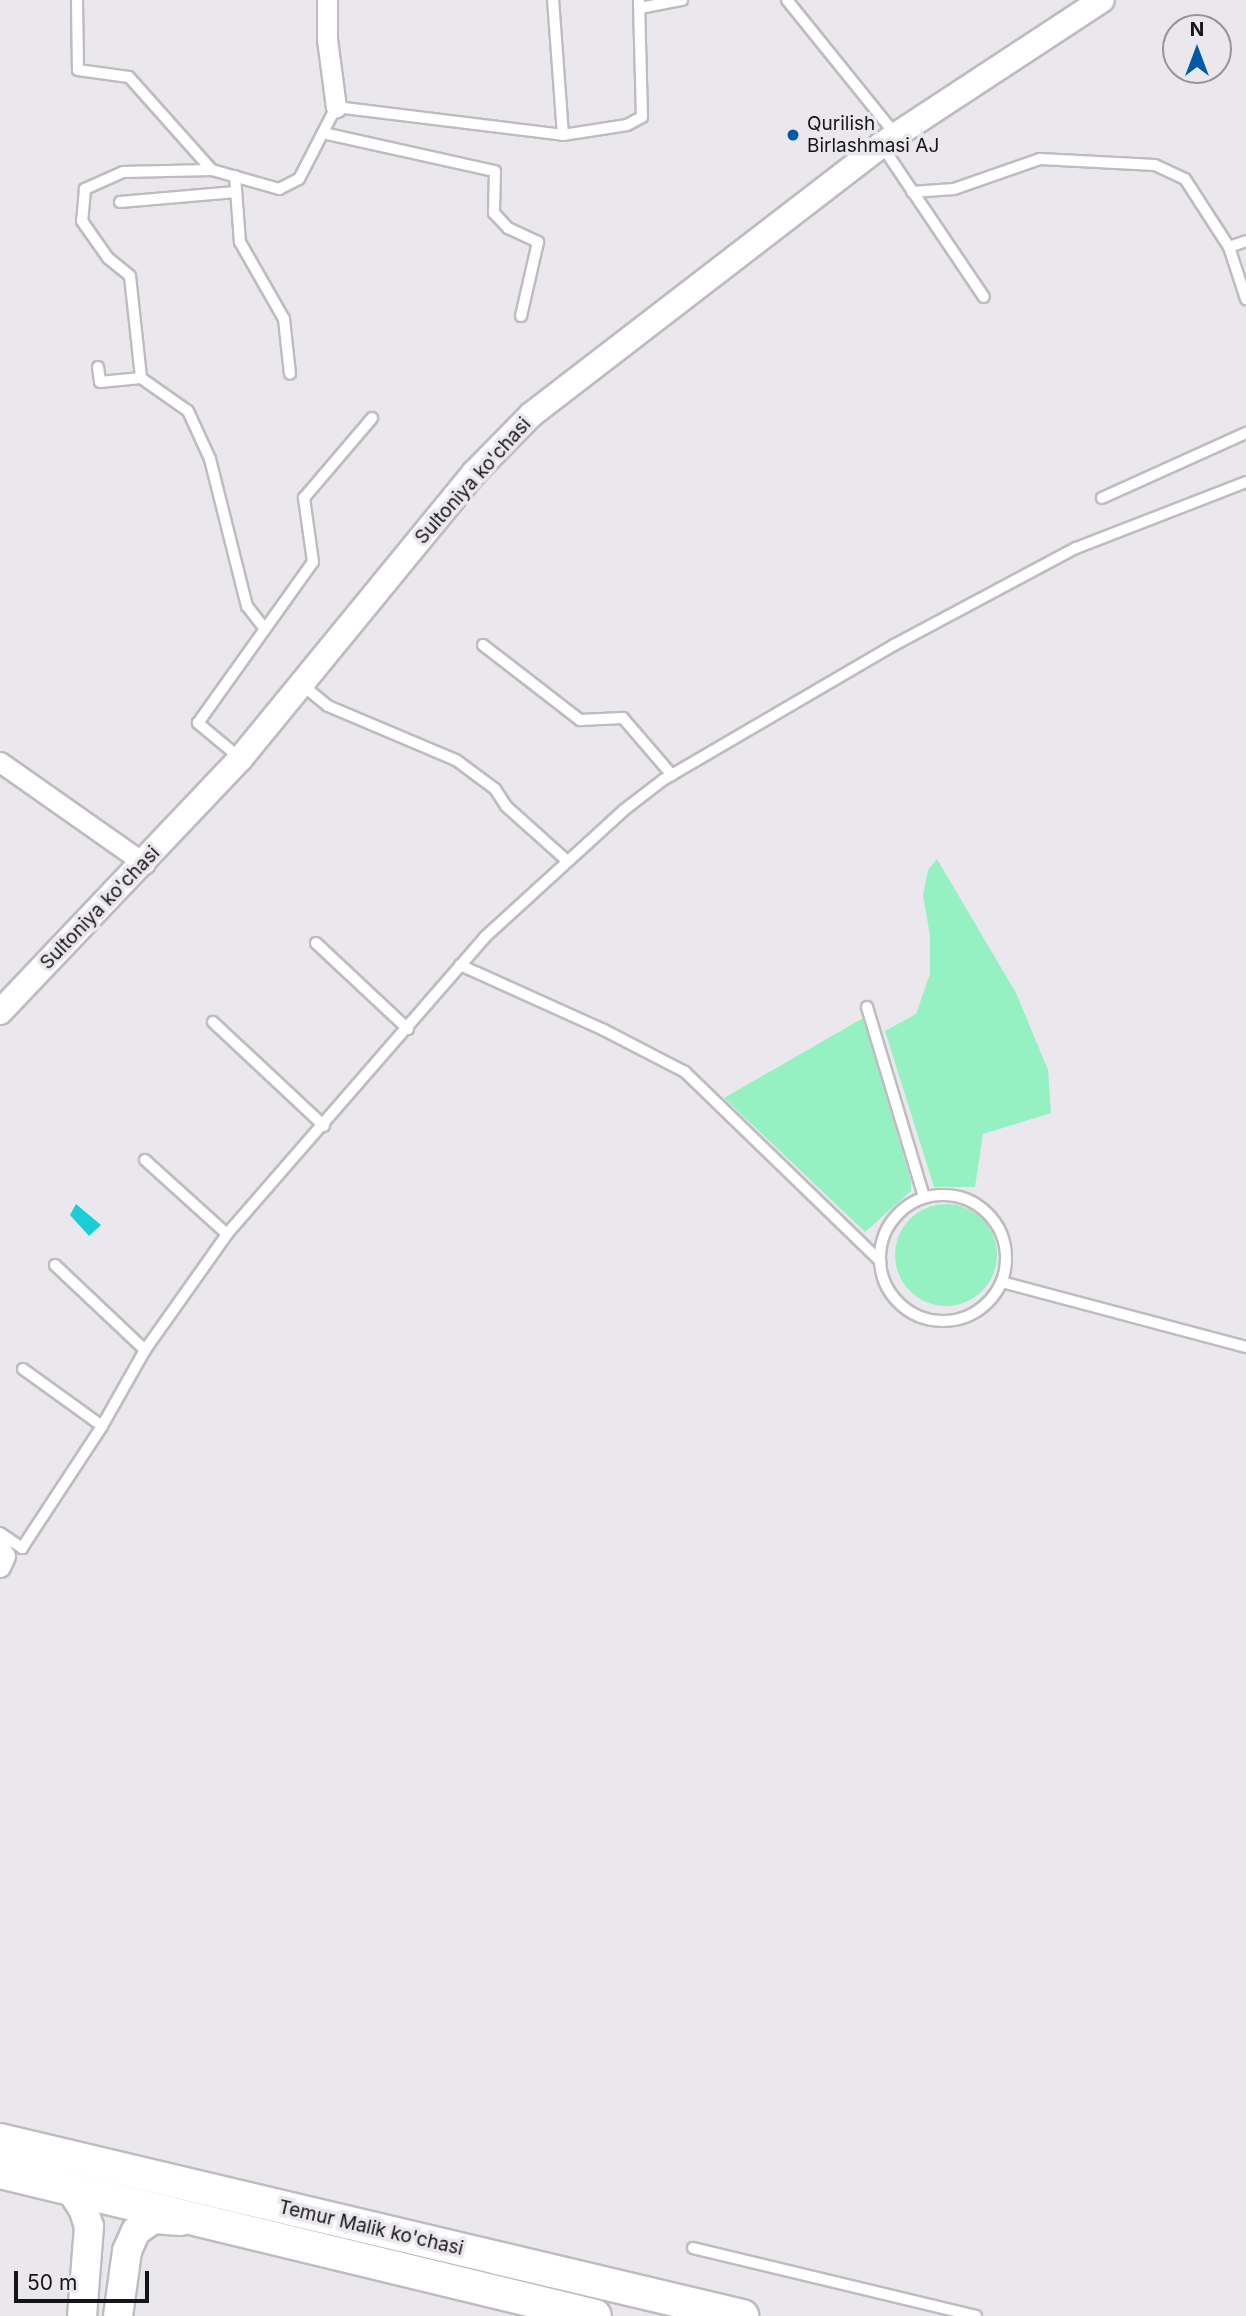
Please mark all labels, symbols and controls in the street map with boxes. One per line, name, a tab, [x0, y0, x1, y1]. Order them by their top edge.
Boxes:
north arrow	[1162, 14, 1232, 84]
text: N	[1190, 18, 1204, 41]
place label: Qurilish Birlashmasi AJ	[807, 113, 939, 157]
marker: Qurilish Birlashmasi AJ	[785, 127, 801, 143]
street label: Sultoniya ko'chasi	[410, 413, 536, 549]
street label: Sultoniya ko'chasi	[36, 842, 164, 974]
street label: Temur Malik ko'chasi	[276, 2196, 466, 2260]
scale bar	[18, 2256, 152, 2300]
text: 50 m	[27, 2270, 77, 2295]

